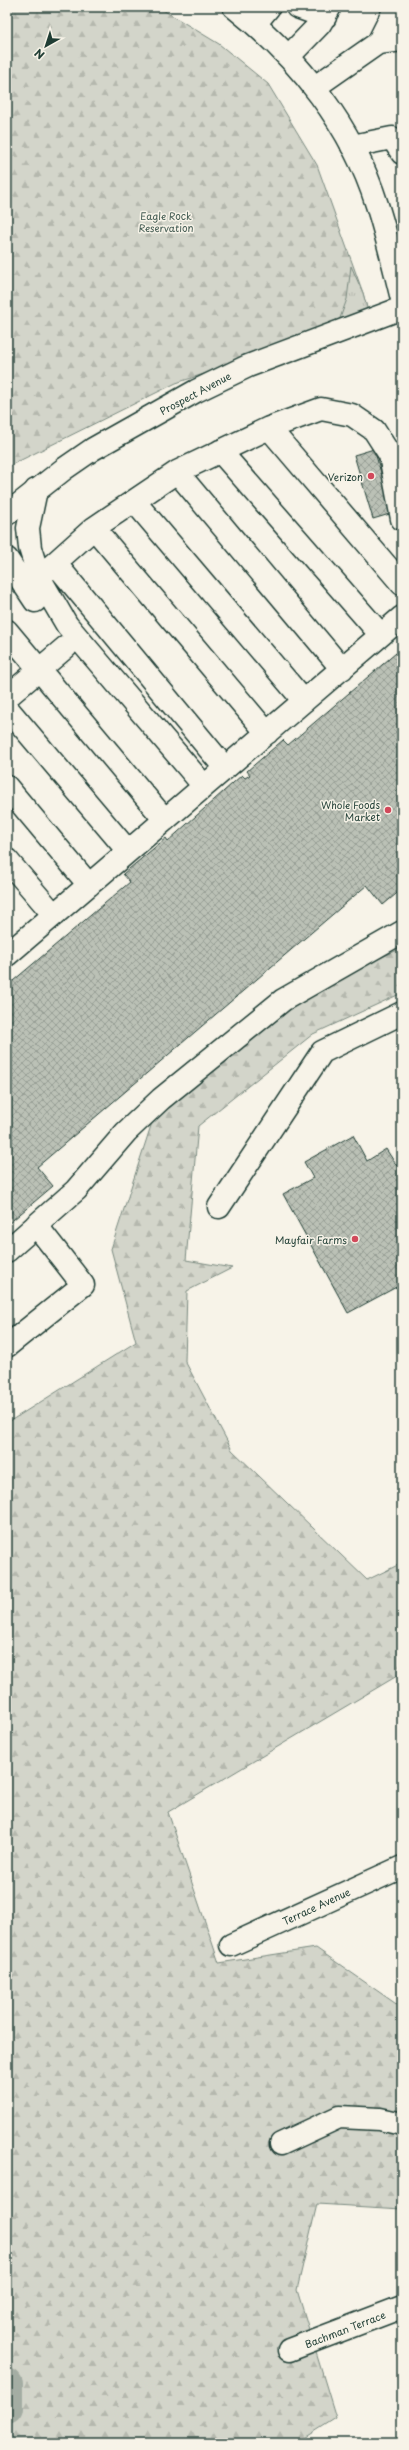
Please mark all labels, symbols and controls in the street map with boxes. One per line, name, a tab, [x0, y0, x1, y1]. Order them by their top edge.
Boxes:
north arrow	[26, 26, 66, 66]
text: N	[30, 45, 48, 64]
park label: Eagle Rock Reservation	[138, 208, 194, 235]
street label: Prospect Avenue	[157, 368, 234, 418]
place label: Verizon	[328, 469, 363, 484]
marker: Verizon	[366, 471, 376, 481]
place label: Whole Foods Market	[321, 797, 380, 824]
marker: Whole Foods Market	[383, 805, 393, 815]
place label: Mayfair Farms	[275, 1232, 347, 1247]
marker: Mayfair Farms	[350, 1234, 360, 1244]
street label: Terrace Avenue	[280, 1883, 353, 1928]
street label: Bachman Terrace	[303, 2307, 387, 2351]

